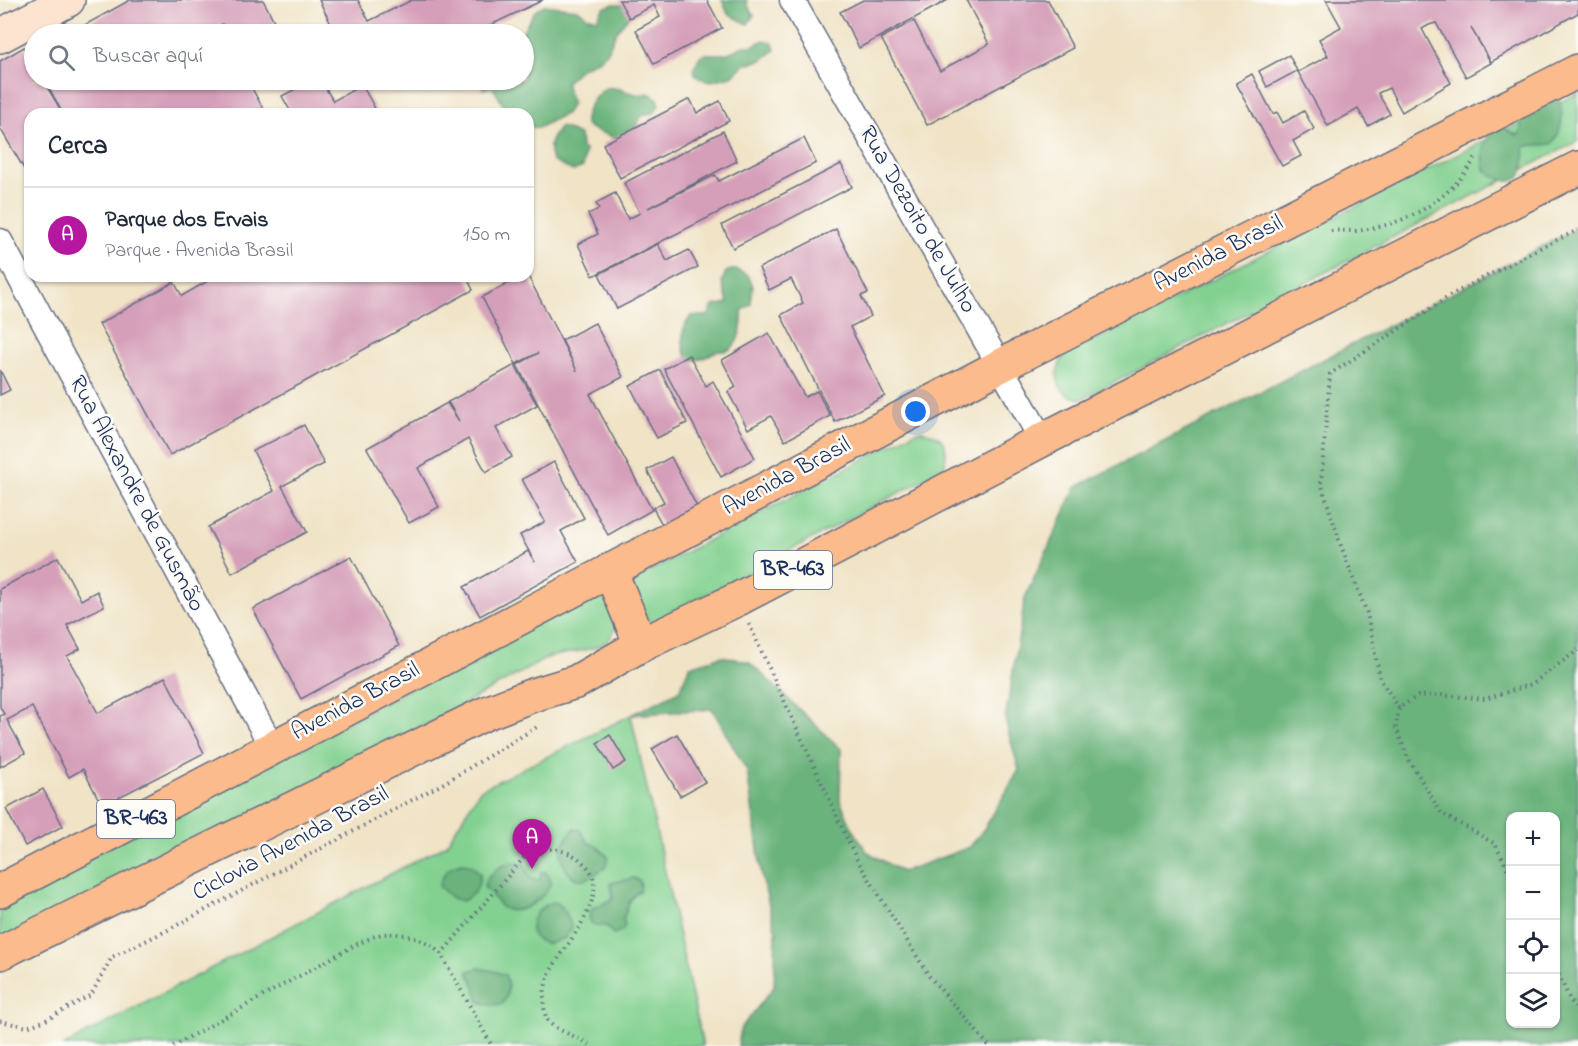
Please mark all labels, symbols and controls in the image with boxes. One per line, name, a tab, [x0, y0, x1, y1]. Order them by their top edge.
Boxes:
search box	[24, 24, 534, 90]
icon: search	[45, 41, 78, 74]
text: Buscar aquí	[93, 41, 203, 73]
street label: Rua Dezoito de Julho	[849, 120, 985, 320]
text: Cerca	[48, 128, 108, 166]
text: Parque dos Ervais	[105, 205, 268, 237]
street label: Avenida Brasil	[1148, 206, 1290, 302]
text: A	[61, 221, 74, 250]
text: 150 m	[463, 221, 510, 250]
text: Parque · Avenida Brasil	[105, 237, 293, 266]
street label: Rua Alexandre de Gusmão	[59, 370, 213, 618]
your location	[901, 397, 930, 426]
street label: Avenida Brasil	[716, 428, 858, 526]
road number: BR-463	[754, 551, 832, 589]
street label: Avenida Brasil	[285, 653, 427, 751]
street label: Ciclovia Avenida Brasil	[186, 777, 396, 911]
road number: BR-463	[97, 800, 175, 838]
map controls	[1506, 812, 1560, 1028]
button: +	[1506, 812, 1560, 866]
pin: A	[512, 820, 552, 869]
button: −	[1506, 866, 1560, 920]
button: locate	[1506, 920, 1560, 974]
button: layers	[1506, 974, 1560, 1028]

